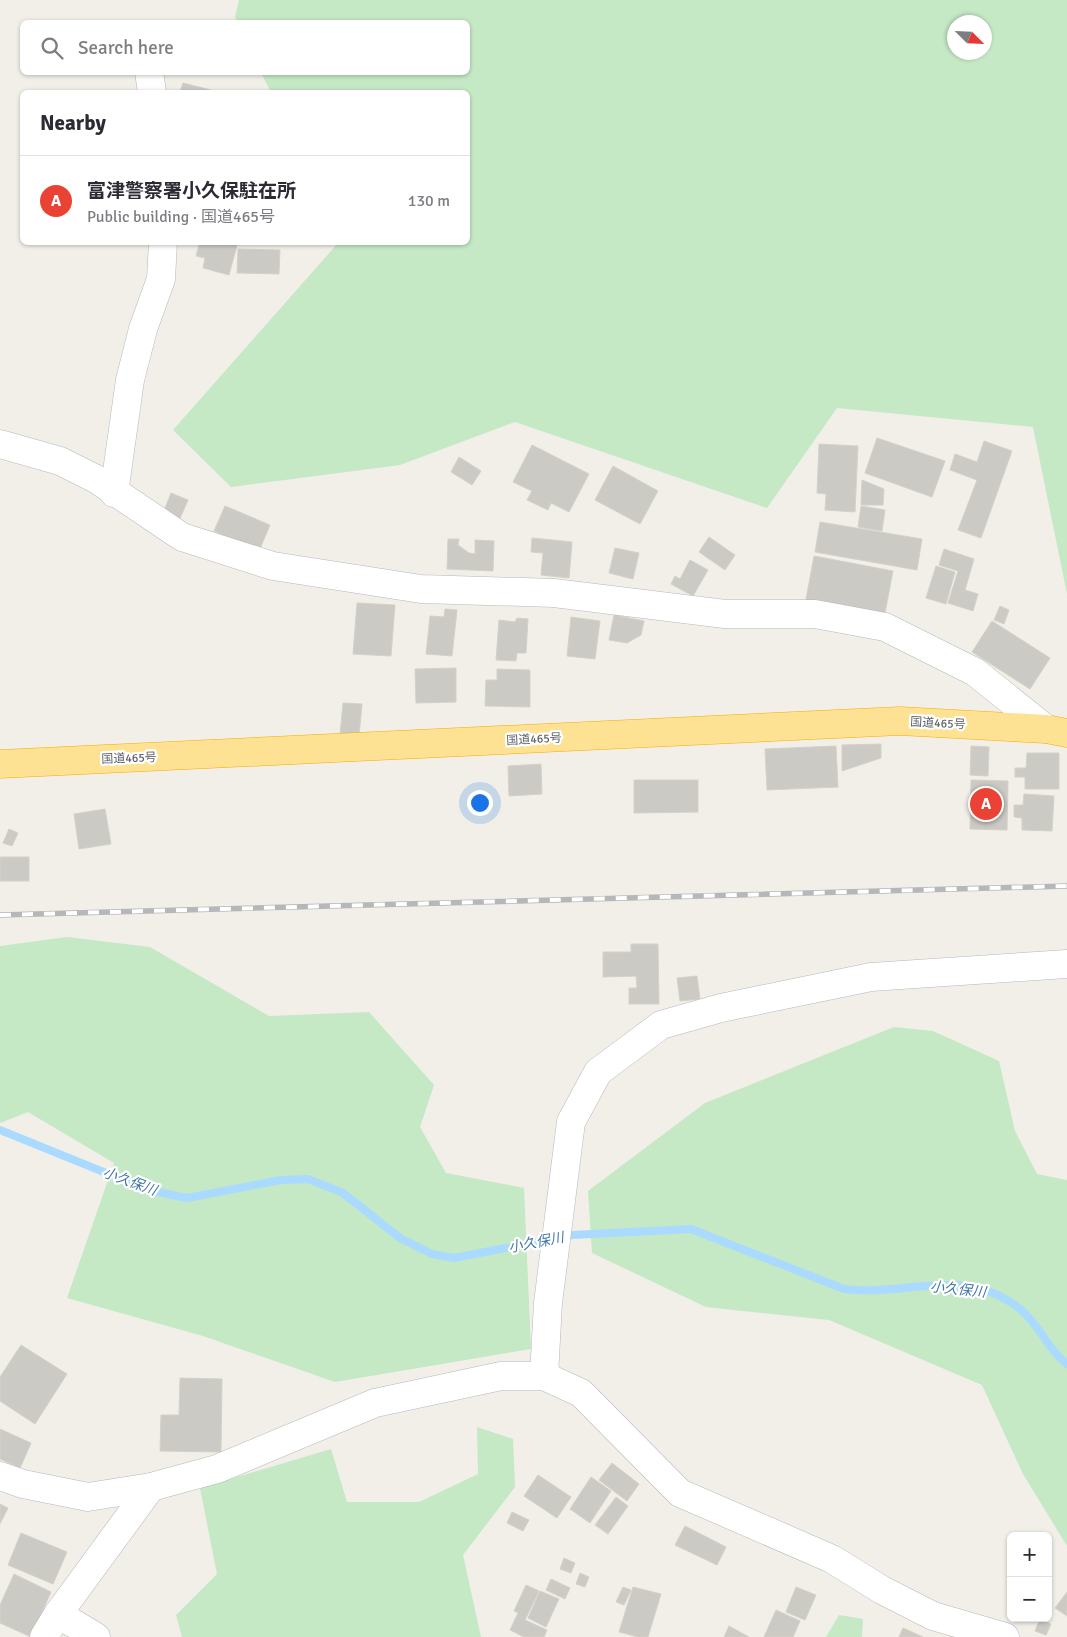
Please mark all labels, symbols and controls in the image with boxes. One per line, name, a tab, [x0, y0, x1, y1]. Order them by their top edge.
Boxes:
north arrow	[947, 15, 992, 60]
search box	[20, 20, 470, 75]
icon: search	[38, 34, 66, 62]
text: Search here	[78, 36, 174, 60]
text: Nearby	[40, 110, 106, 136]
text: 富津警察署小久保駐在所	[87, 179, 296, 203]
text: A	[51, 191, 61, 211]
text: 130 m	[408, 191, 450, 211]
text: Public building · 国道465号	[87, 207, 275, 227]
street label: 国道465号	[910, 715, 966, 732]
street label: 国道465号	[506, 731, 562, 748]
street label: 国道465号	[101, 750, 157, 767]
pin: A	[970, 785, 1002, 823]
your location	[467, 790, 493, 816]
water label: 小久保川	[101, 1164, 161, 1200]
water label: 小久保川	[507, 1228, 567, 1256]
water label: 小久保川	[929, 1278, 989, 1301]
map controls	[1007, 1532, 1052, 1622]
button: +	[1007, 1532, 1052, 1577]
button: −	[1007, 1577, 1052, 1622]

